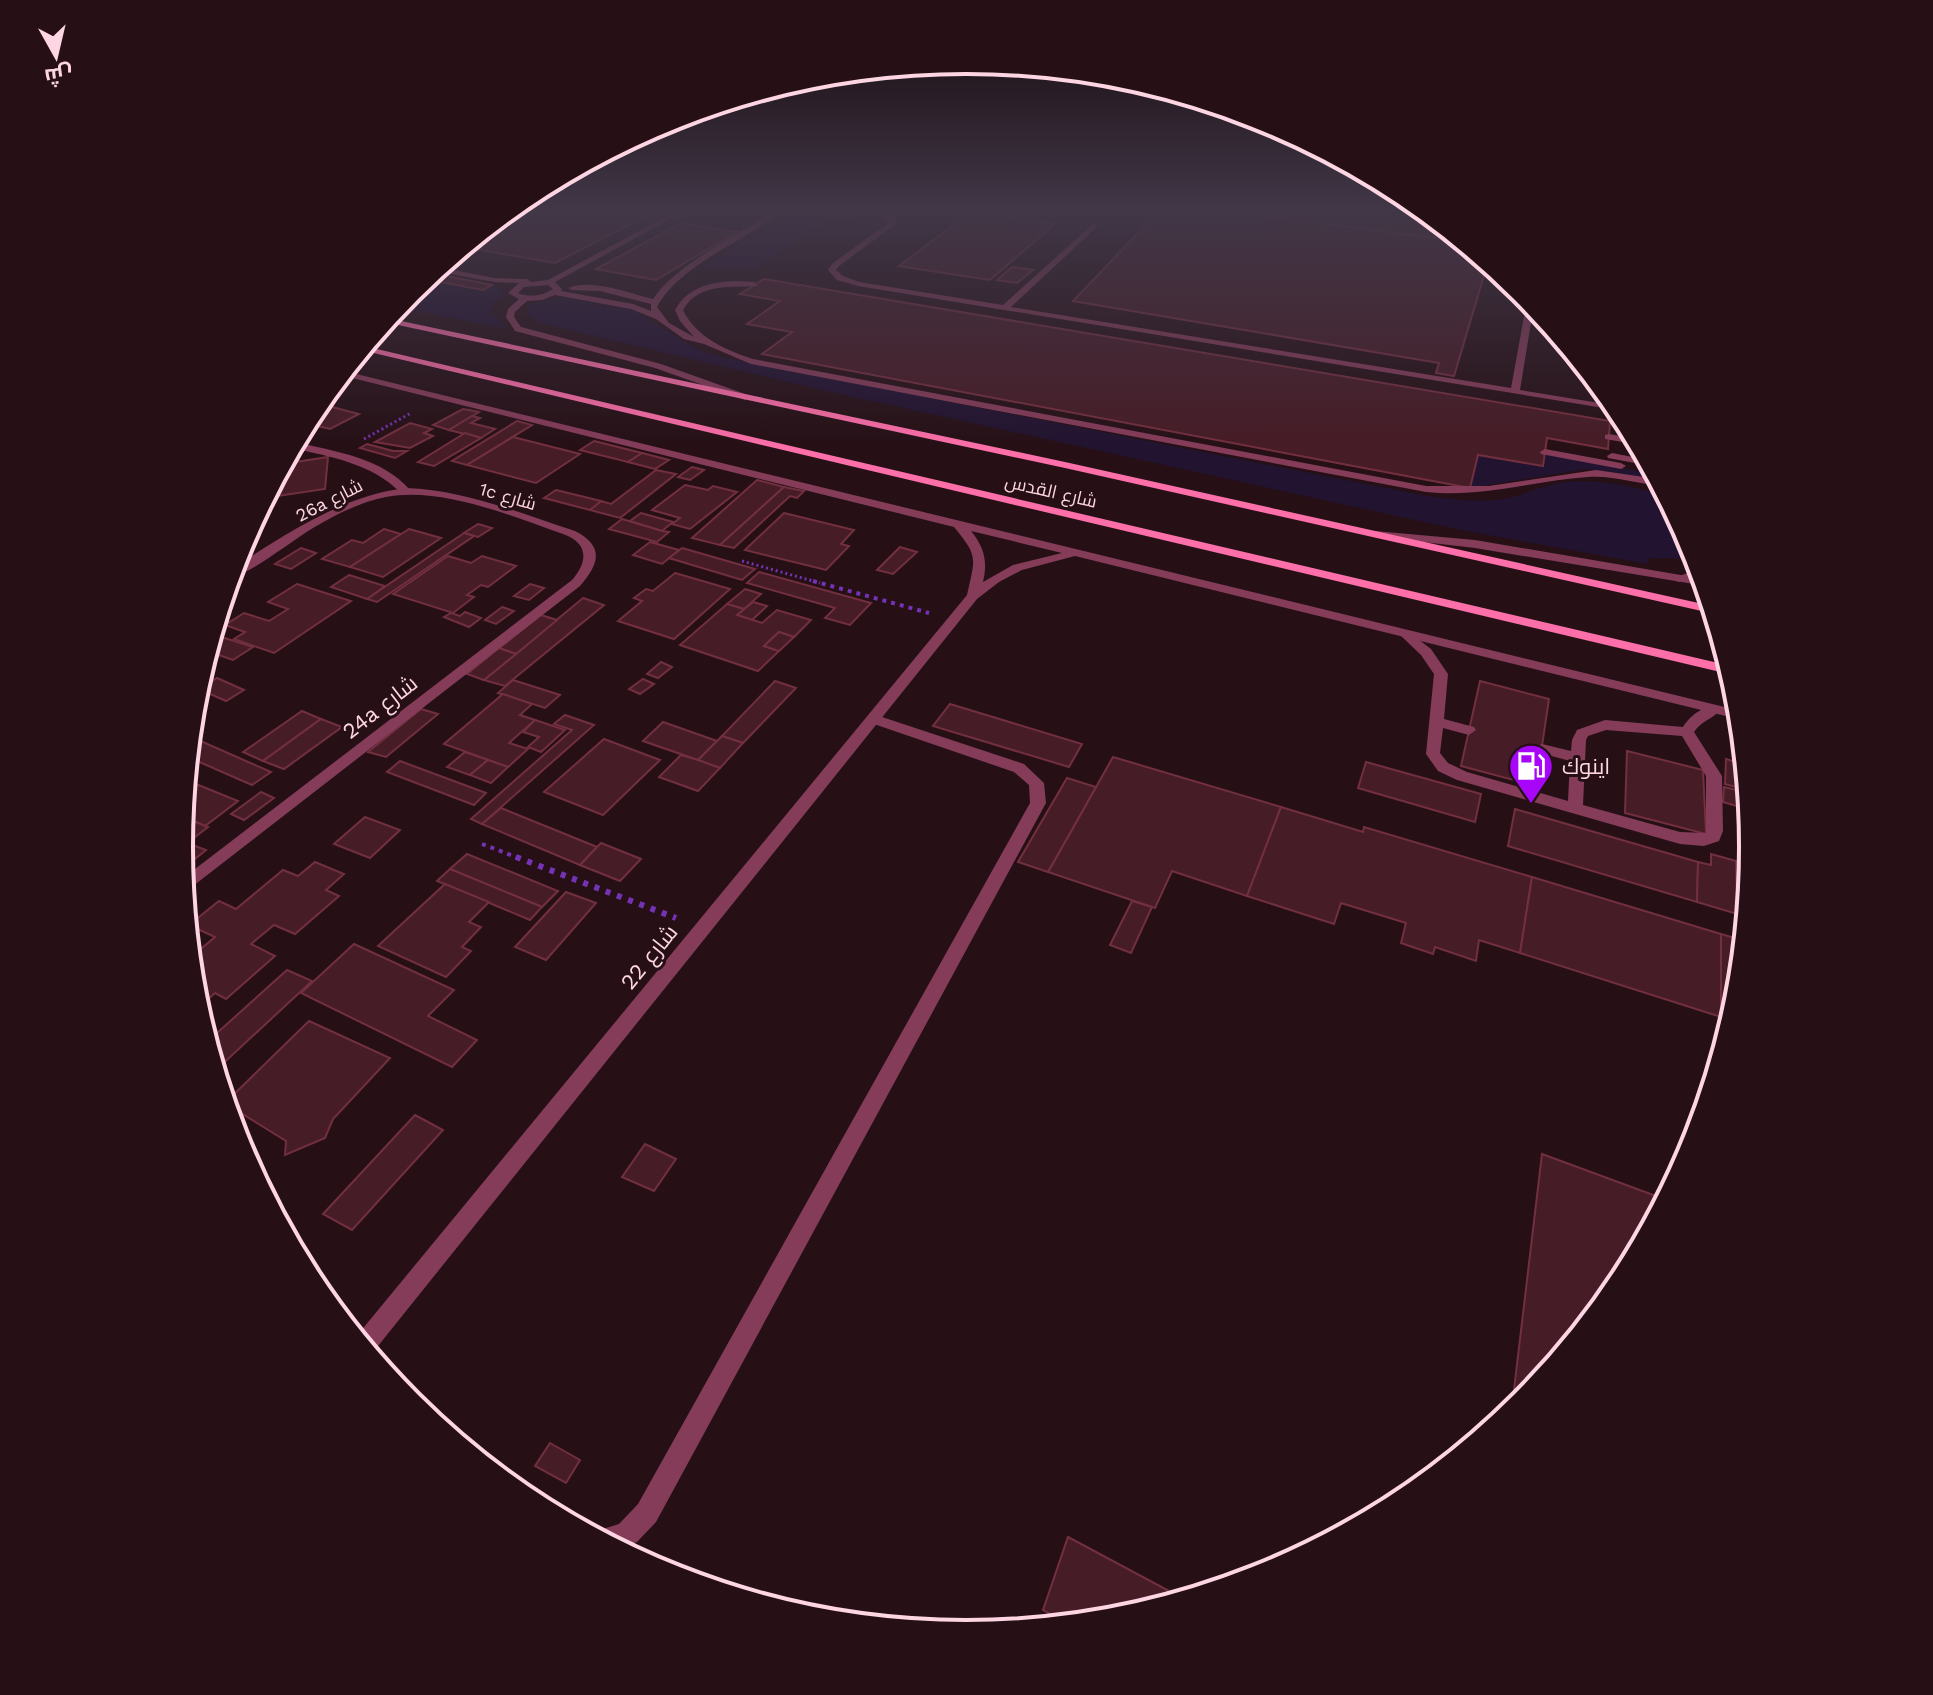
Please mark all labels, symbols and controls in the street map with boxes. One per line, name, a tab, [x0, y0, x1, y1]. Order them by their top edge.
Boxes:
north arrow	[16, 16, 96, 96]
text: ش	[43, 60, 74, 90]
street label: شارع القدس	[1003, 470, 1099, 514]
street label: 26a شارع	[292, 474, 367, 528]
street label: 1c شارع	[477, 478, 539, 516]
street label: 24a شارع	[338, 670, 423, 745]
fuel station icon: اينوك	[1507, 742, 1555, 805]
place label: اينوك	[1562, 754, 1610, 779]
street label: شارع 22	[615, 920, 684, 996]

